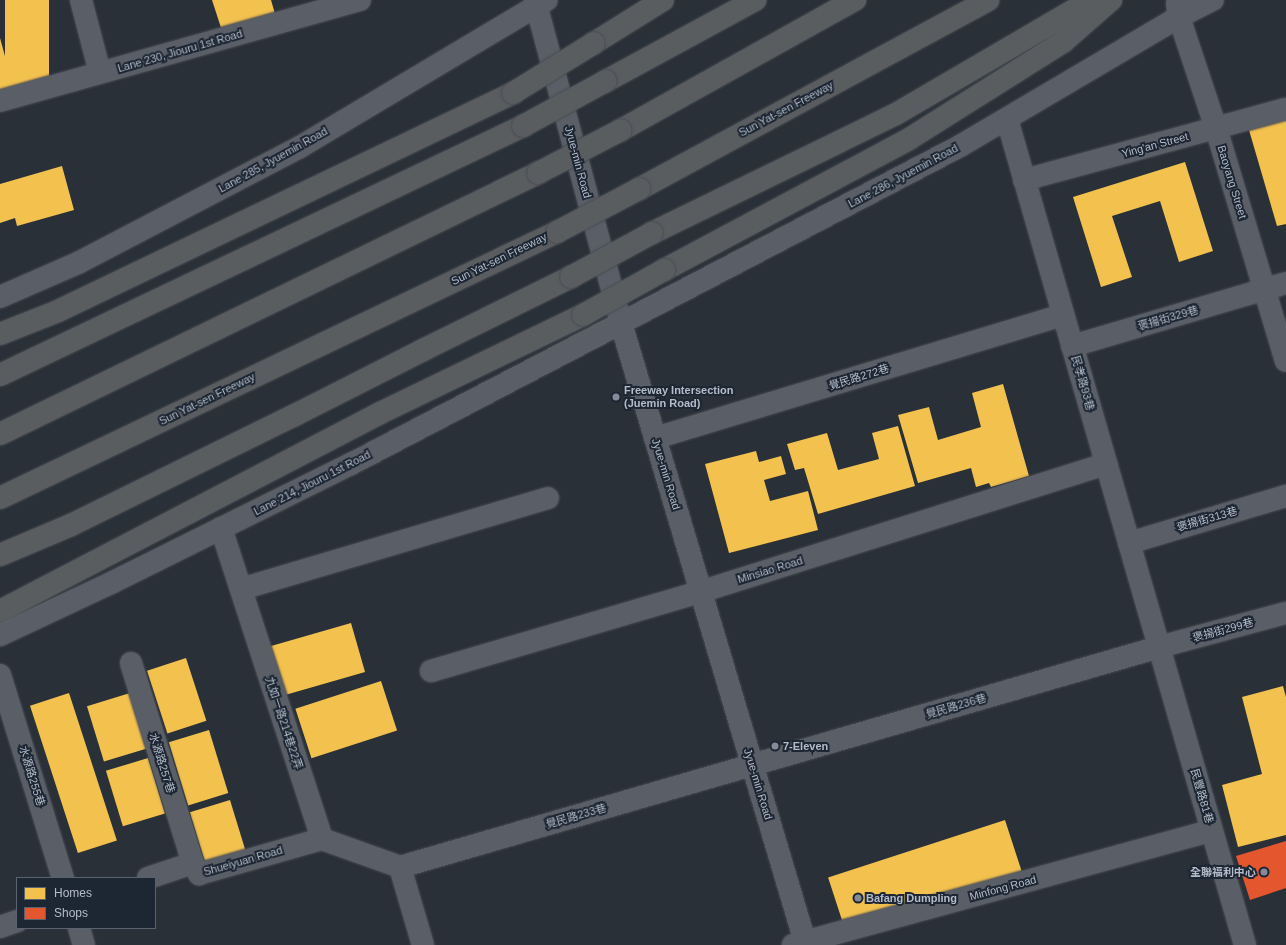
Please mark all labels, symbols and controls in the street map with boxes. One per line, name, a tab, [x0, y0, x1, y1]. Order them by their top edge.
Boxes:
street label: Lane 230, Jiouru 1st Road	[116, 27, 244, 75]
street label: Sun Yat-sen Freeway	[737, 79, 835, 139]
street label: Lane 285, Jyuemin Road	[216, 125, 330, 195]
street label: Jyue-min Road	[562, 125, 594, 199]
street label: Ying'an Street	[1120, 130, 1190, 160]
street label: Lane 286, Jyuemin Road	[846, 141, 960, 211]
street label: Baoyang Street	[1215, 144, 1249, 220]
street label: Sun Yat-sen Freeway	[449, 230, 549, 288]
street label: 褒揚街329巷	[1136, 303, 1200, 333]
street label: 民孝路93巷	[1069, 354, 1097, 412]
street label: 覺民路272巷	[827, 362, 891, 392]
street label: Sun Yat-sen Freeway	[157, 370, 257, 428]
place label: Freeway Intersection (Juemin Road)	[624, 384, 733, 410]
marker: Freeway Intersection (Juemin Road)	[611, 392, 621, 402]
street label: Jyue-min Road	[649, 437, 683, 511]
street label: Lane 214, Jiouru 1st Road	[252, 448, 372, 518]
street label: 褒揚街313巷	[1175, 504, 1239, 534]
street label: Minsiao Road	[736, 554, 804, 586]
street label: 褒揚街299巷	[1191, 616, 1255, 644]
street label: 九如一路214巷22弄	[263, 675, 305, 771]
street label: 覺民路236巷	[924, 691, 988, 721]
street label: 水源路257巷	[147, 731, 177, 795]
place label: 7-Eleven	[783, 739, 828, 753]
marker: 7-Eleven	[770, 741, 780, 751]
street label: 水源路255巷	[17, 744, 47, 808]
street label: Jyue-min Road	[741, 747, 775, 821]
street label: 民豐路81巷	[1188, 767, 1216, 825]
street label: 覺民路233巷	[544, 801, 608, 831]
street label: Shueiyuan Road	[202, 843, 284, 879]
place label: 全聯福利中心	[1190, 865, 1256, 879]
marker: 全聯福利中心	[1259, 867, 1269, 877]
street label: Minfong Road	[968, 873, 1038, 903]
legend	[16, 877, 156, 929]
text: Homes	[54, 886, 92, 900]
place label: Bafang Dumpling	[866, 891, 957, 905]
marker: Bafang Dumpling	[853, 893, 863, 903]
text: Shops	[54, 906, 88, 920]

